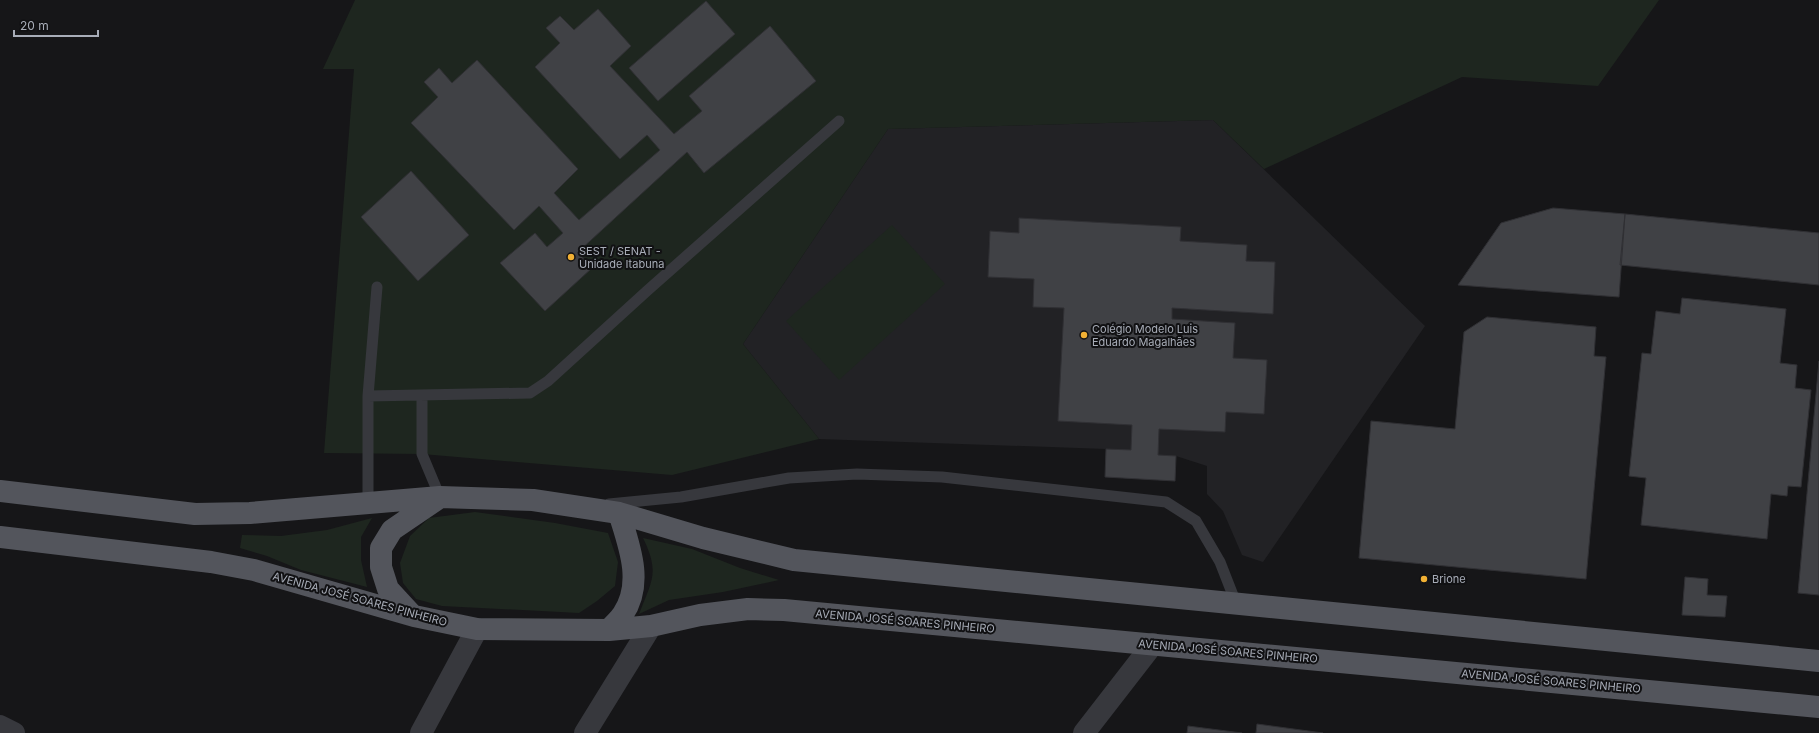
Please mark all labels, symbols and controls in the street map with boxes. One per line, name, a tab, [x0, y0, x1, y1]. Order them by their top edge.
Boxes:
scale bar	[14, 12, 98, 38]
text: 20 m	[20, 18, 49, 33]
place label: SEST / SENAT - Unidade Itabuna	[579, 244, 664, 271]
marker: SEST / SENAT - Unidade Itabuna	[566, 252, 576, 262]
place label: Colégio Modelo Luis Eduardo Magalhães	[1092, 322, 1198, 349]
marker: Colégio Modelo Luis Eduardo Magalhães	[1079, 330, 1089, 340]
street label: AVENIDA JOSÉ SOARES PINHEIRO	[271, 569, 449, 629]
place label: Brione	[1432, 572, 1466, 586]
marker: Brione	[1419, 574, 1429, 584]
street label: AVENIDA JOSÉ SOARES PINHEIRO	[815, 606, 995, 636]
street label: AVENIDA JOSÉ SOARES PINHEIRO	[1138, 636, 1318, 666]
street label: AVENIDA JOSÉ SOARES PINHEIRO	[1461, 666, 1641, 696]

